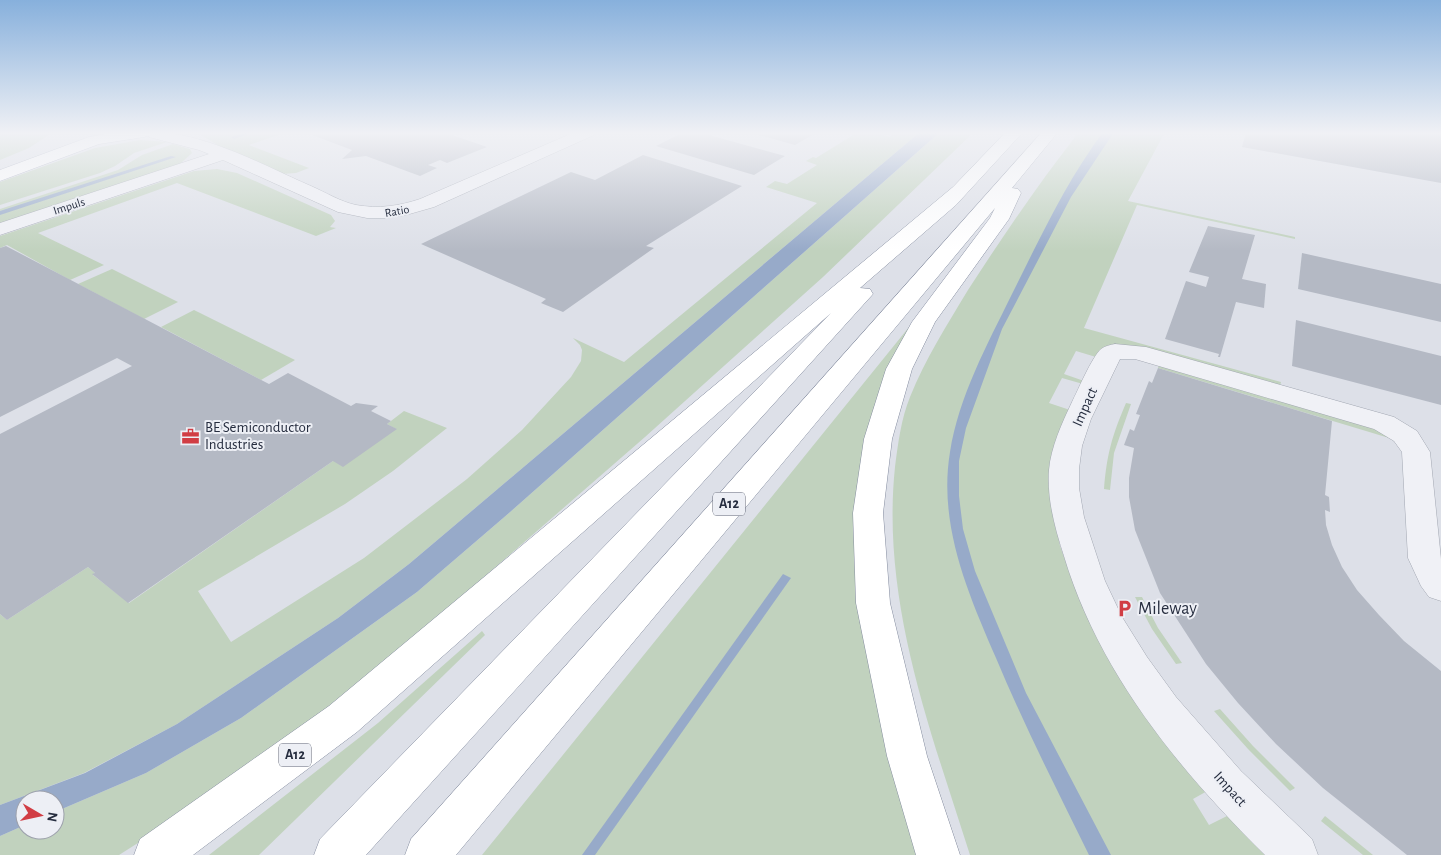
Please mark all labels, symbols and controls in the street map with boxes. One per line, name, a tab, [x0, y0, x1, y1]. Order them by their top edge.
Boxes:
street label: Impuls	[52, 195, 86, 217]
street label: Ratio	[384, 203, 410, 219]
street label: Impact	[1070, 385, 1100, 429]
place label: BE Semiconductor Industries	[205, 420, 311, 452]
office icon: BE Semiconductor Industries	[181, 426, 201, 446]
road number: A12	[713, 492, 745, 516]
parking icon: Mileway	[1114, 599, 1134, 619]
place label: Mileway	[1138, 600, 1197, 618]
road number: A12	[279, 744, 311, 766]
street label: Impact	[1211, 769, 1249, 809]
north arrow	[15, 790, 65, 840]
text: N	[44, 811, 60, 823]

